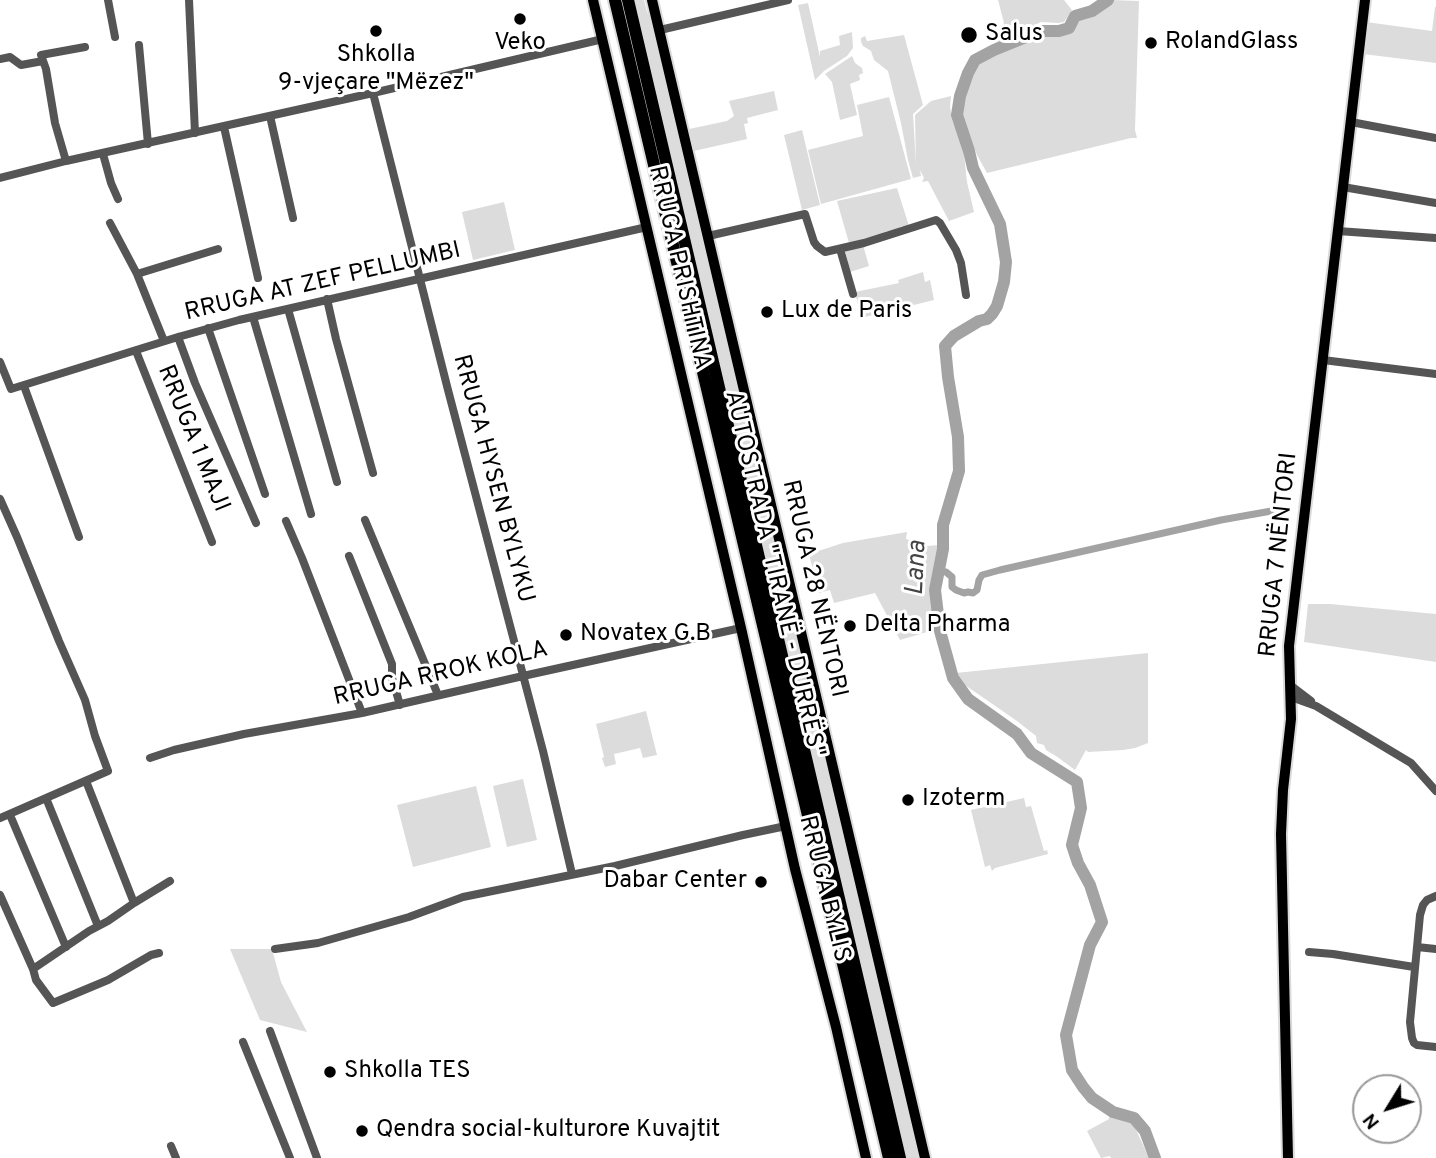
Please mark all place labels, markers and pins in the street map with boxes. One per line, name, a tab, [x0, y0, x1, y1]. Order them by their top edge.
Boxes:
marker: Veko	[512, 11, 528, 27]
place label: Salus	[985, 21, 1043, 49]
marker: Shkolla 9-vjeçare "Mëzez"	[368, 23, 384, 39]
marker: Salus	[959, 25, 979, 45]
place label: RolandGlass	[1165, 29, 1298, 57]
place label: Veko	[494, 30, 546, 58]
marker: RolandGlass	[1143, 35, 1159, 51]
place label: Shkolla 9-vjeçare "Mëzez"	[278, 42, 474, 98]
place label: Lux de Paris	[781, 298, 912, 326]
marker: Lux de Paris	[759, 304, 775, 320]
place label: Delta Pharma	[864, 612, 1010, 640]
marker: Delta Pharma	[842, 618, 858, 634]
place label: Novatex G.B	[580, 621, 711, 649]
marker: Novatex G.B	[558, 627, 574, 643]
place label: Izoterm	[922, 786, 1005, 814]
marker: Izoterm	[900, 792, 916, 808]
place label: Dabar Center	[603, 868, 747, 896]
marker: Dabar Center	[753, 874, 769, 890]
place label: Shkolla TES	[344, 1058, 471, 1086]
marker: Shkolla TES	[322, 1064, 338, 1080]
place label: Qendra social-kulturore Kuvajtit	[376, 1117, 720, 1145]
marker: Qendra social-kulturore Kuvajtit	[354, 1123, 370, 1139]

